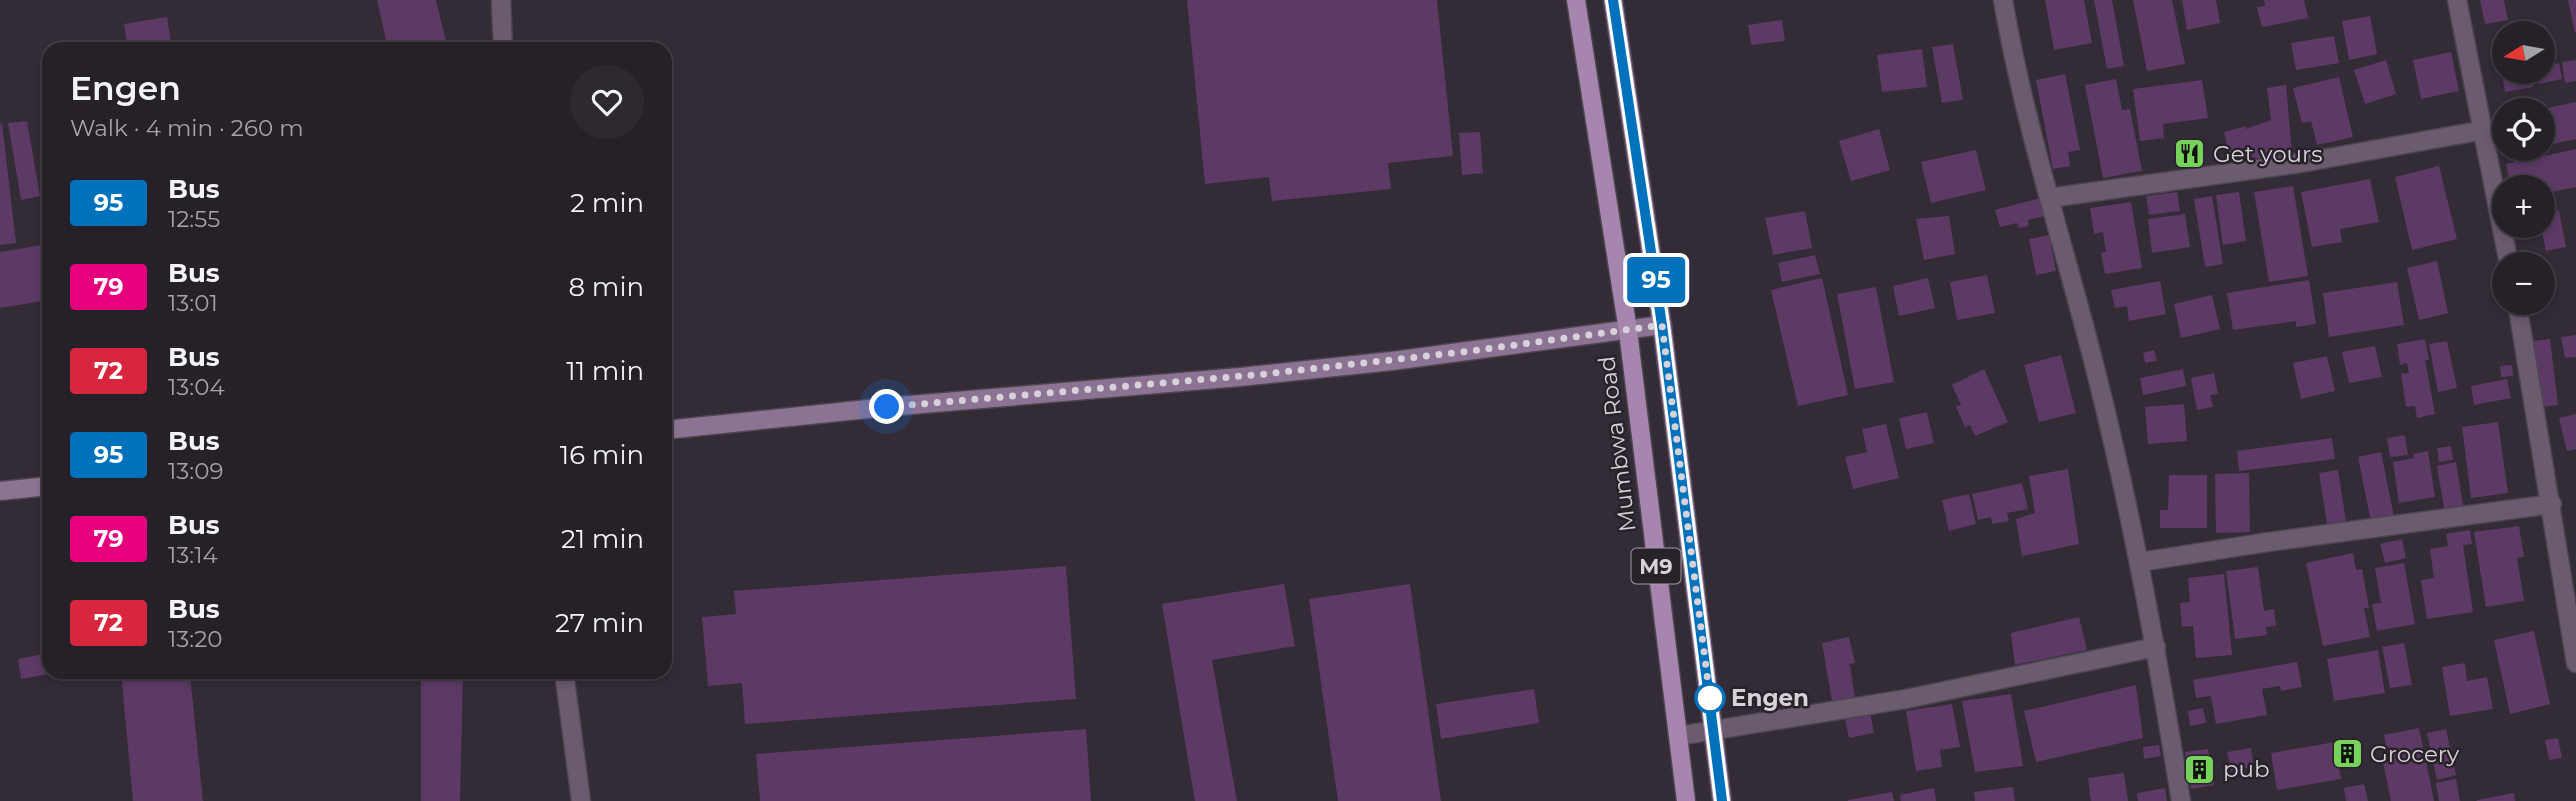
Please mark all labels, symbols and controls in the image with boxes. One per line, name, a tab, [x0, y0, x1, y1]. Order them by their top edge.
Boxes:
north arrow	[2492, 21, 2555, 84]
map controls	[2492, 21, 2555, 315]
button: heart	[570, 65, 644, 139]
text: Engen	[70, 68, 181, 108]
button: locate	[2492, 98, 2555, 161]
text: Walk · 4 min · 260 m	[70, 114, 304, 142]
restaurant icon: Get yours	[2173, 137, 2207, 171]
place label: Get yours	[2213, 140, 2322, 168]
text: Bus	[168, 173, 220, 205]
button: +	[2492, 175, 2555, 238]
text: 2 min	[570, 187, 644, 219]
text: 95	[94, 188, 123, 217]
text: 12:55	[168, 205, 220, 233]
button: −	[2492, 252, 2555, 315]
text: Bus	[168, 257, 220, 289]
line badge: 95	[1624, 257, 1688, 303]
text: 95	[1641, 265, 1671, 294]
text: 8 min	[568, 271, 644, 303]
text: 79	[93, 272, 124, 301]
text: 13:01	[168, 289, 218, 317]
text: Bus	[168, 341, 220, 373]
text: 11 min	[566, 355, 644, 387]
street label: Mumbwa Road	[1592, 355, 1642, 533]
text: 72	[94, 356, 123, 385]
text: 13:04	[168, 373, 225, 401]
your location	[869, 389, 904, 424]
text: Bus	[168, 425, 220, 457]
text: 16 min	[560, 439, 644, 471]
text: 95	[94, 440, 123, 469]
text: 13:09	[168, 457, 223, 485]
text: Bus	[168, 509, 220, 541]
text: 21 min	[561, 523, 644, 555]
text: 79	[93, 524, 124, 553]
text: 13:14	[168, 541, 218, 569]
road number: M9	[1632, 548, 1680, 584]
text: Bus	[168, 593, 220, 625]
text: 27 min	[555, 607, 644, 639]
text: 72	[94, 608, 123, 637]
text: 13:20	[168, 625, 222, 653]
marker: Engen	[1695, 683, 1725, 713]
place label: Engen	[1731, 684, 1809, 712]
building icon: Grocery	[2330, 737, 2364, 771]
place label: Grocery	[2370, 740, 2460, 768]
building icon: pub	[2183, 752, 2217, 786]
place label: pub	[2223, 755, 2270, 783]

